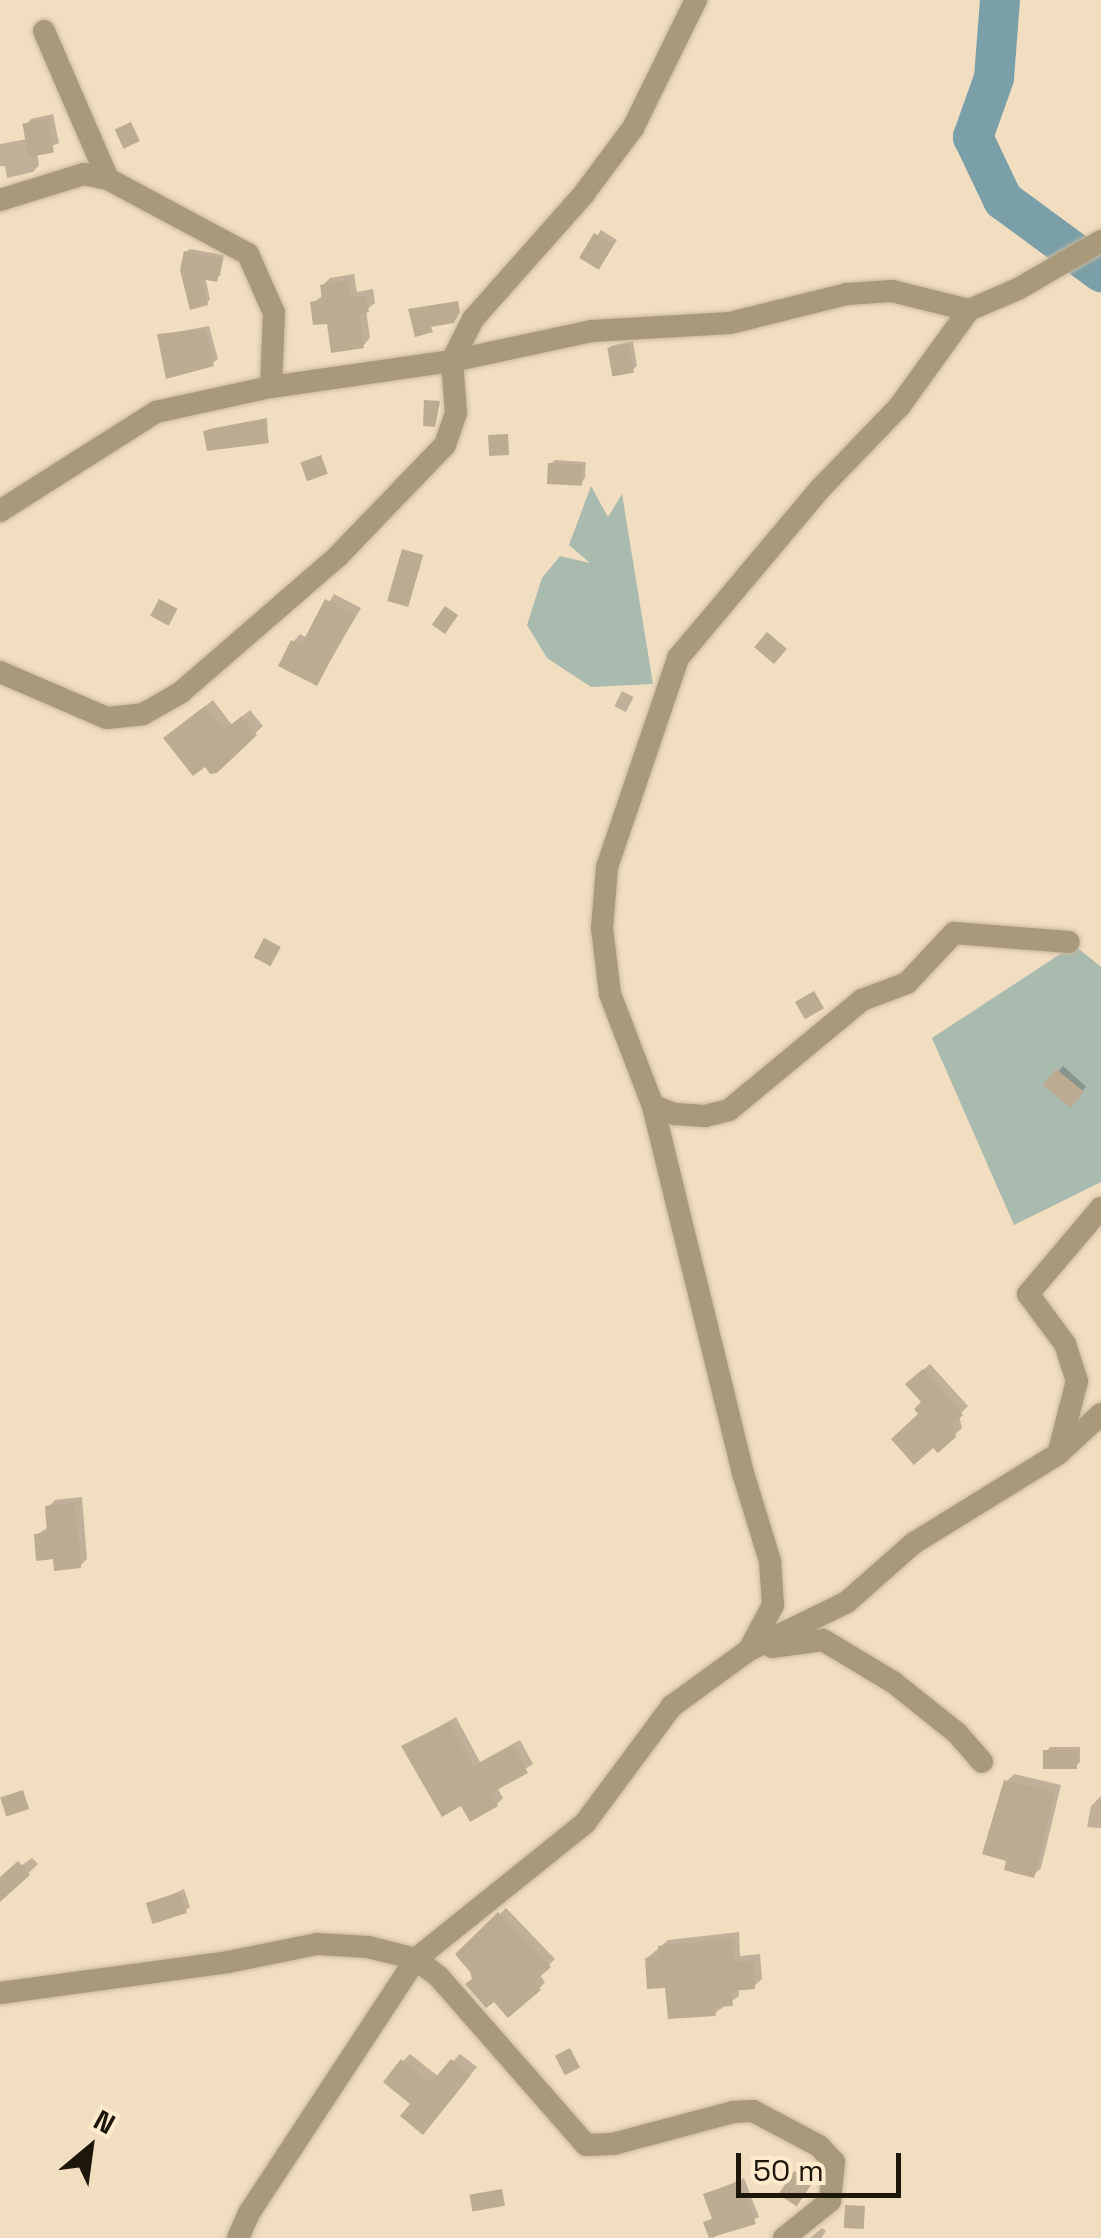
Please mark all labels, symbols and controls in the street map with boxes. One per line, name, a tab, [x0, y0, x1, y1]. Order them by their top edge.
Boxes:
north arrow	[40, 2098, 140, 2198]
text: N	[88, 2101, 121, 2142]
scale bar	[741, 2133, 906, 2195]
text: 50 m	[753, 2151, 824, 2190]

